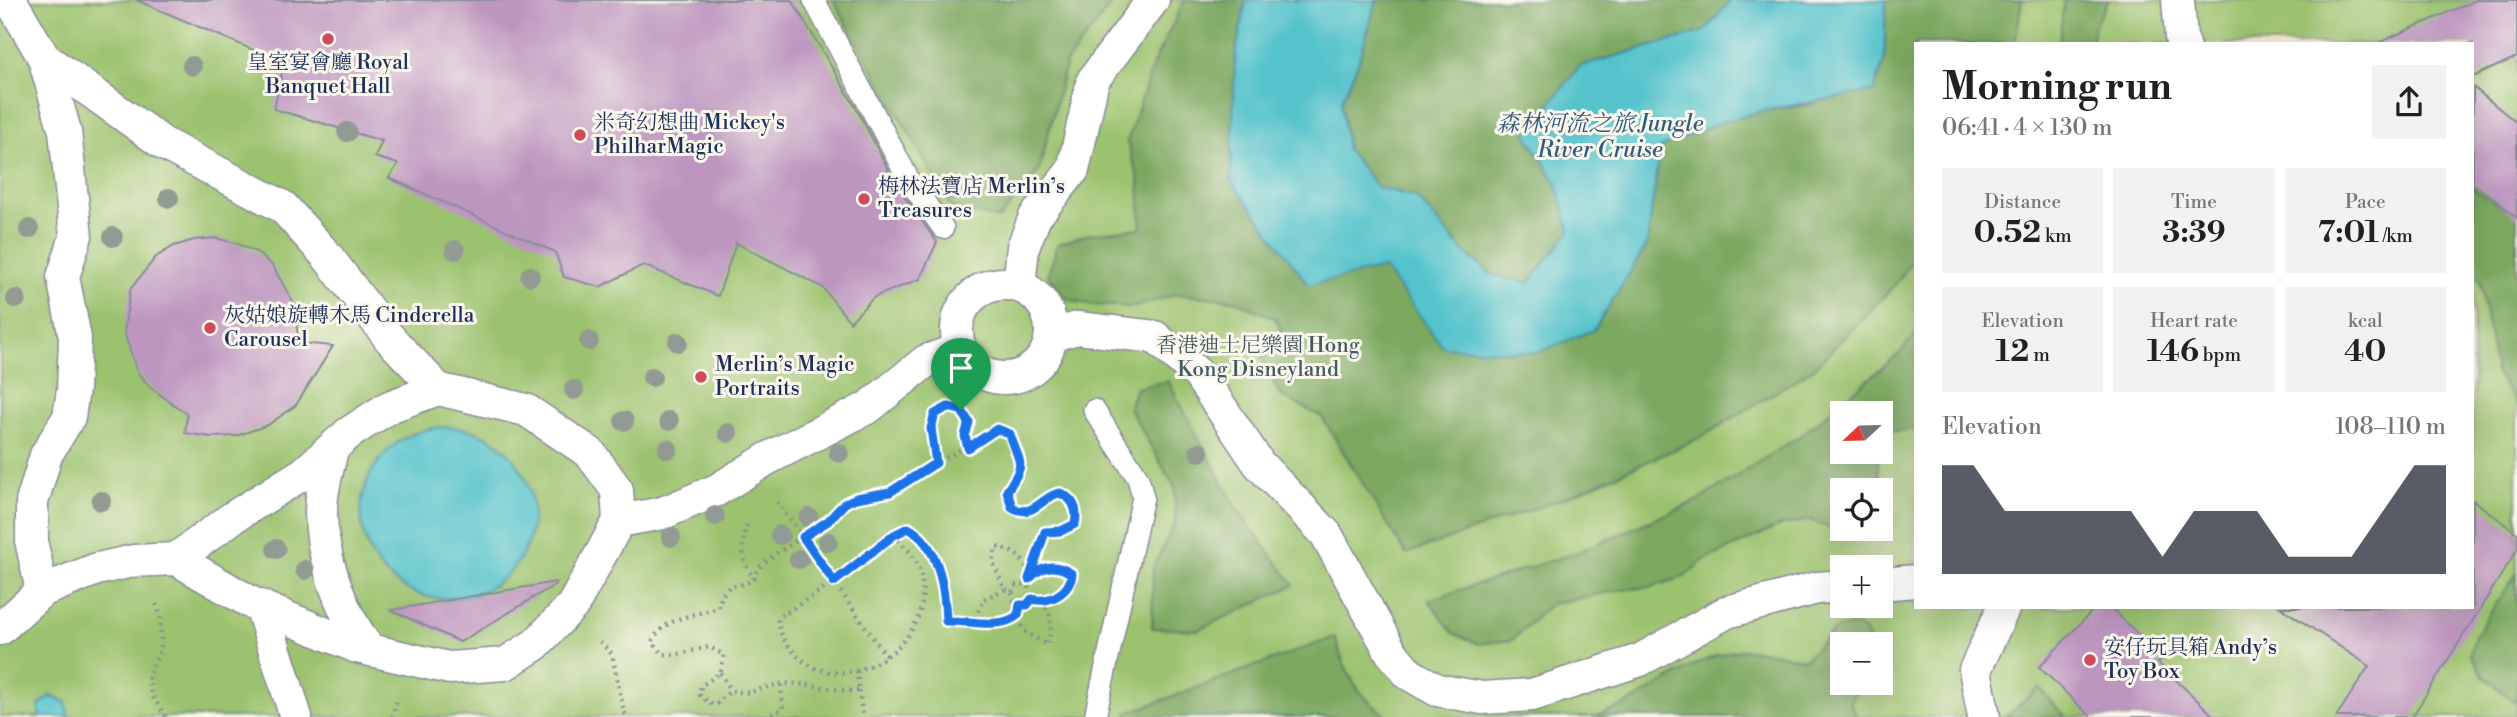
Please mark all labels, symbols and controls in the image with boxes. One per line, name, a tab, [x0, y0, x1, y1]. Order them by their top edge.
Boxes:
marker: 皇室宴會廳 Royal Banquet Hall	[320, 31, 336, 47]
place label: 皇室宴會廳 Royal Banquet Hall	[247, 50, 409, 100]
text: Morning run	[1942, 64, 2172, 111]
button: share	[2372, 65, 2446, 139]
place label: 米奇幻想曲 Mickey's PhilharMagic	[594, 110, 785, 160]
water label: 森林河流之旅 Jungle River Cruise	[1496, 110, 1704, 164]
text: 06:41 · 4 × 130 m	[1942, 114, 2112, 142]
marker: 米奇幻想曲 Mickey's PhilharMagic	[572, 127, 588, 143]
place label: 梅林法寶店 Merlin’s Treasures	[878, 174, 1065, 224]
text: Distance	[1984, 190, 2061, 214]
text: Time	[2171, 190, 2217, 214]
text: Pace	[2345, 190, 2386, 214]
marker: 梅林法寶店 Merlin’s Treasures	[856, 191, 872, 207]
text: 0.52	[1974, 214, 2041, 252]
text: 3:39	[2162, 214, 2226, 252]
text: 7:01	[2318, 214, 2379, 252]
text: km	[2041, 224, 2072, 248]
text: /km	[2379, 224, 2413, 248]
place label: 灰姑娘旋轉木馬 Cinderella Carousel	[224, 303, 475, 353]
text: Elevation	[1982, 309, 2064, 333]
text: Heart rate	[2150, 309, 2238, 333]
text: kcal	[2348, 309, 2383, 333]
marker: 灰姑娘旋轉木馬 Cinderella Carousel	[202, 320, 218, 336]
park label: 香港迪士尼樂園 Hong Kong Disneyland	[1156, 333, 1360, 383]
text: 12	[1996, 333, 2029, 371]
text: 146	[2147, 333, 2199, 371]
text: 40	[2344, 333, 2386, 371]
pin	[931, 338, 991, 410]
text: m	[2029, 343, 2050, 367]
text: bpm	[2199, 343, 2241, 367]
icon: arrive	[942, 349, 980, 387]
place label: Merlin’s Magic Portraits	[715, 352, 855, 402]
marker: Merlin’s Magic Portraits	[693, 369, 709, 385]
north arrow	[1830, 401, 1894, 464]
map controls	[1830, 401, 1893, 695]
text: Elevation	[1942, 413, 2042, 441]
text: 108–110 m	[2335, 413, 2446, 441]
button: locate	[1830, 478, 1893, 541]
button: +	[1830, 555, 1893, 618]
button: −	[1830, 632, 1893, 695]
place label: 安仔玩具箱 Andy’s Toy Box	[2104, 635, 2277, 685]
marker: 安仔玩具箱 Andy’s Toy Box	[2082, 652, 2098, 668]

